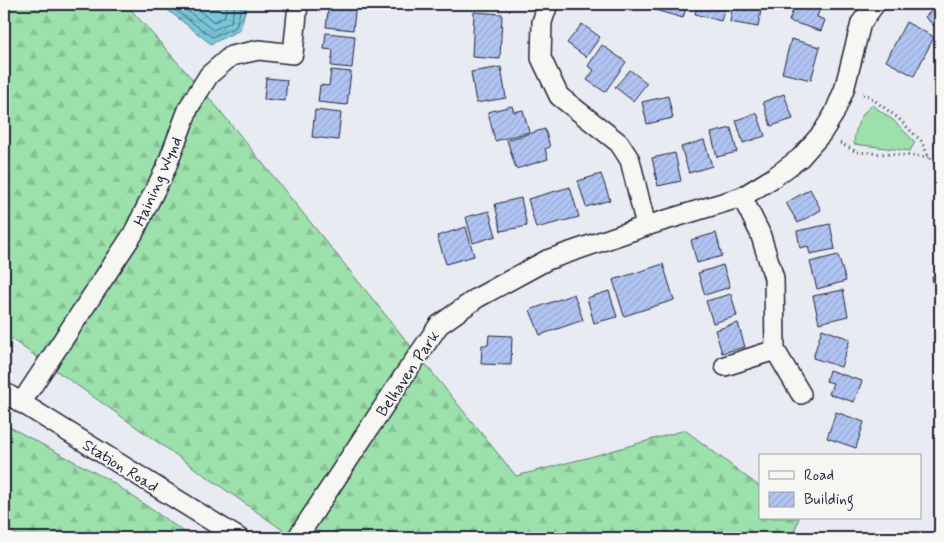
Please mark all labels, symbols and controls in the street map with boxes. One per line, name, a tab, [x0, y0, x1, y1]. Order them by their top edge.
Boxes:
street label: Haining Wynd	[129, 134, 187, 230]
street label: Belhaven Park	[372, 327, 445, 421]
street label: Station Road	[78, 435, 162, 498]
legend	[759, 454, 922, 520]
text: Road	[804, 466, 834, 486]
text: Building	[804, 490, 854, 511]

